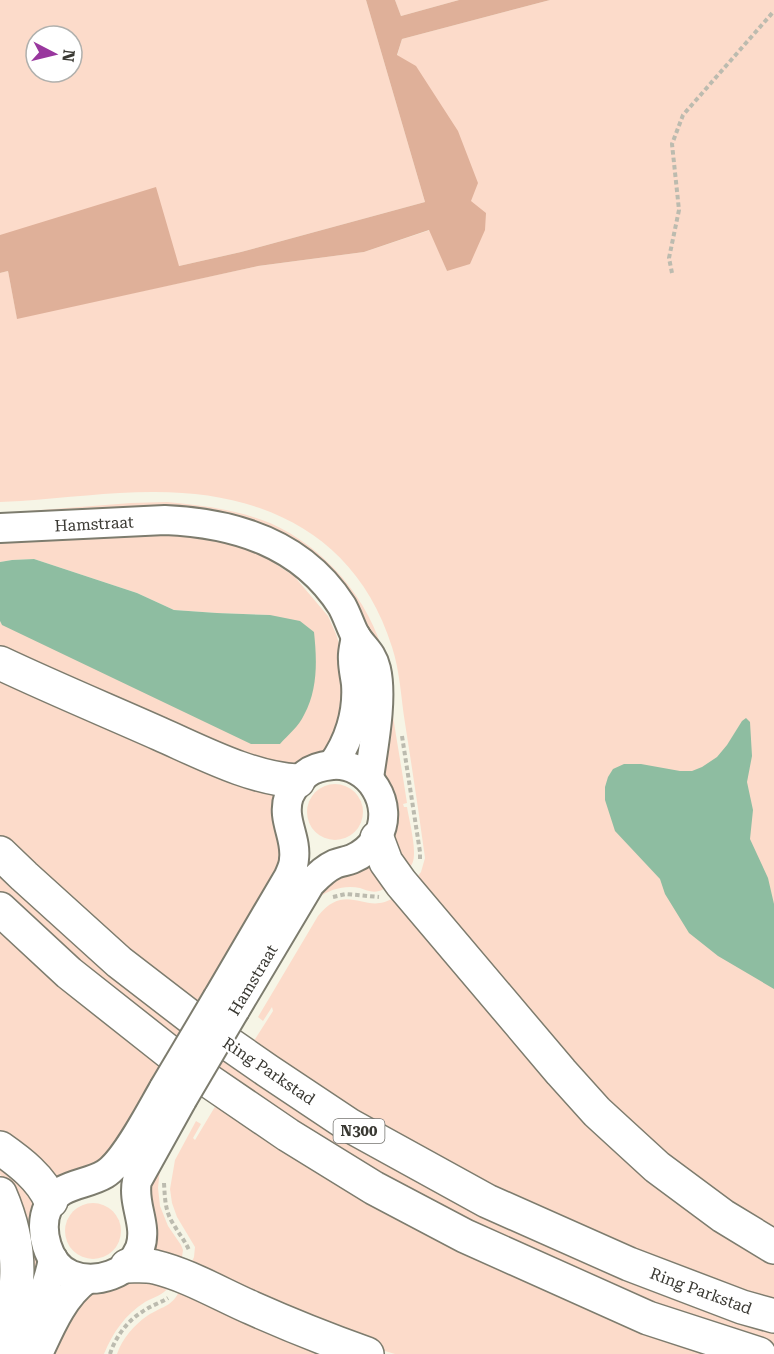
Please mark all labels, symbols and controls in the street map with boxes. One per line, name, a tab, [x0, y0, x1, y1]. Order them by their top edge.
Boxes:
north arrow	[24, 24, 84, 84]
text: N	[58, 48, 79, 63]
street label: Hamstraat	[54, 512, 134, 536]
street label: Hamstraat	[224, 941, 282, 1019]
street label: Ring Parkstad	[219, 1033, 319, 1109]
road number: N300	[334, 1119, 385, 1143]
street label: Ring Parkstad	[647, 1264, 755, 1318]

